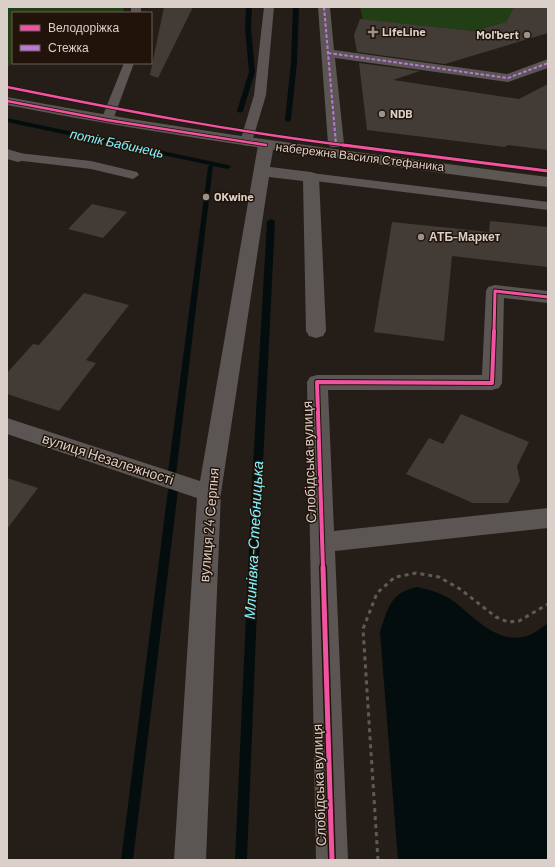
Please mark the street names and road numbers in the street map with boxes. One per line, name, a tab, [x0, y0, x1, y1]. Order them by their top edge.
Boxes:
street label: набережна Василя Стефаника	[275, 139, 446, 174]
street label: Слобідська вулиця	[298, 401, 319, 523]
street label: вулиця Незалежності	[40, 429, 176, 488]
street label: вулиця 24 Серпня	[195, 467, 222, 583]
street label: Слобідська вулиця	[308, 724, 329, 846]

